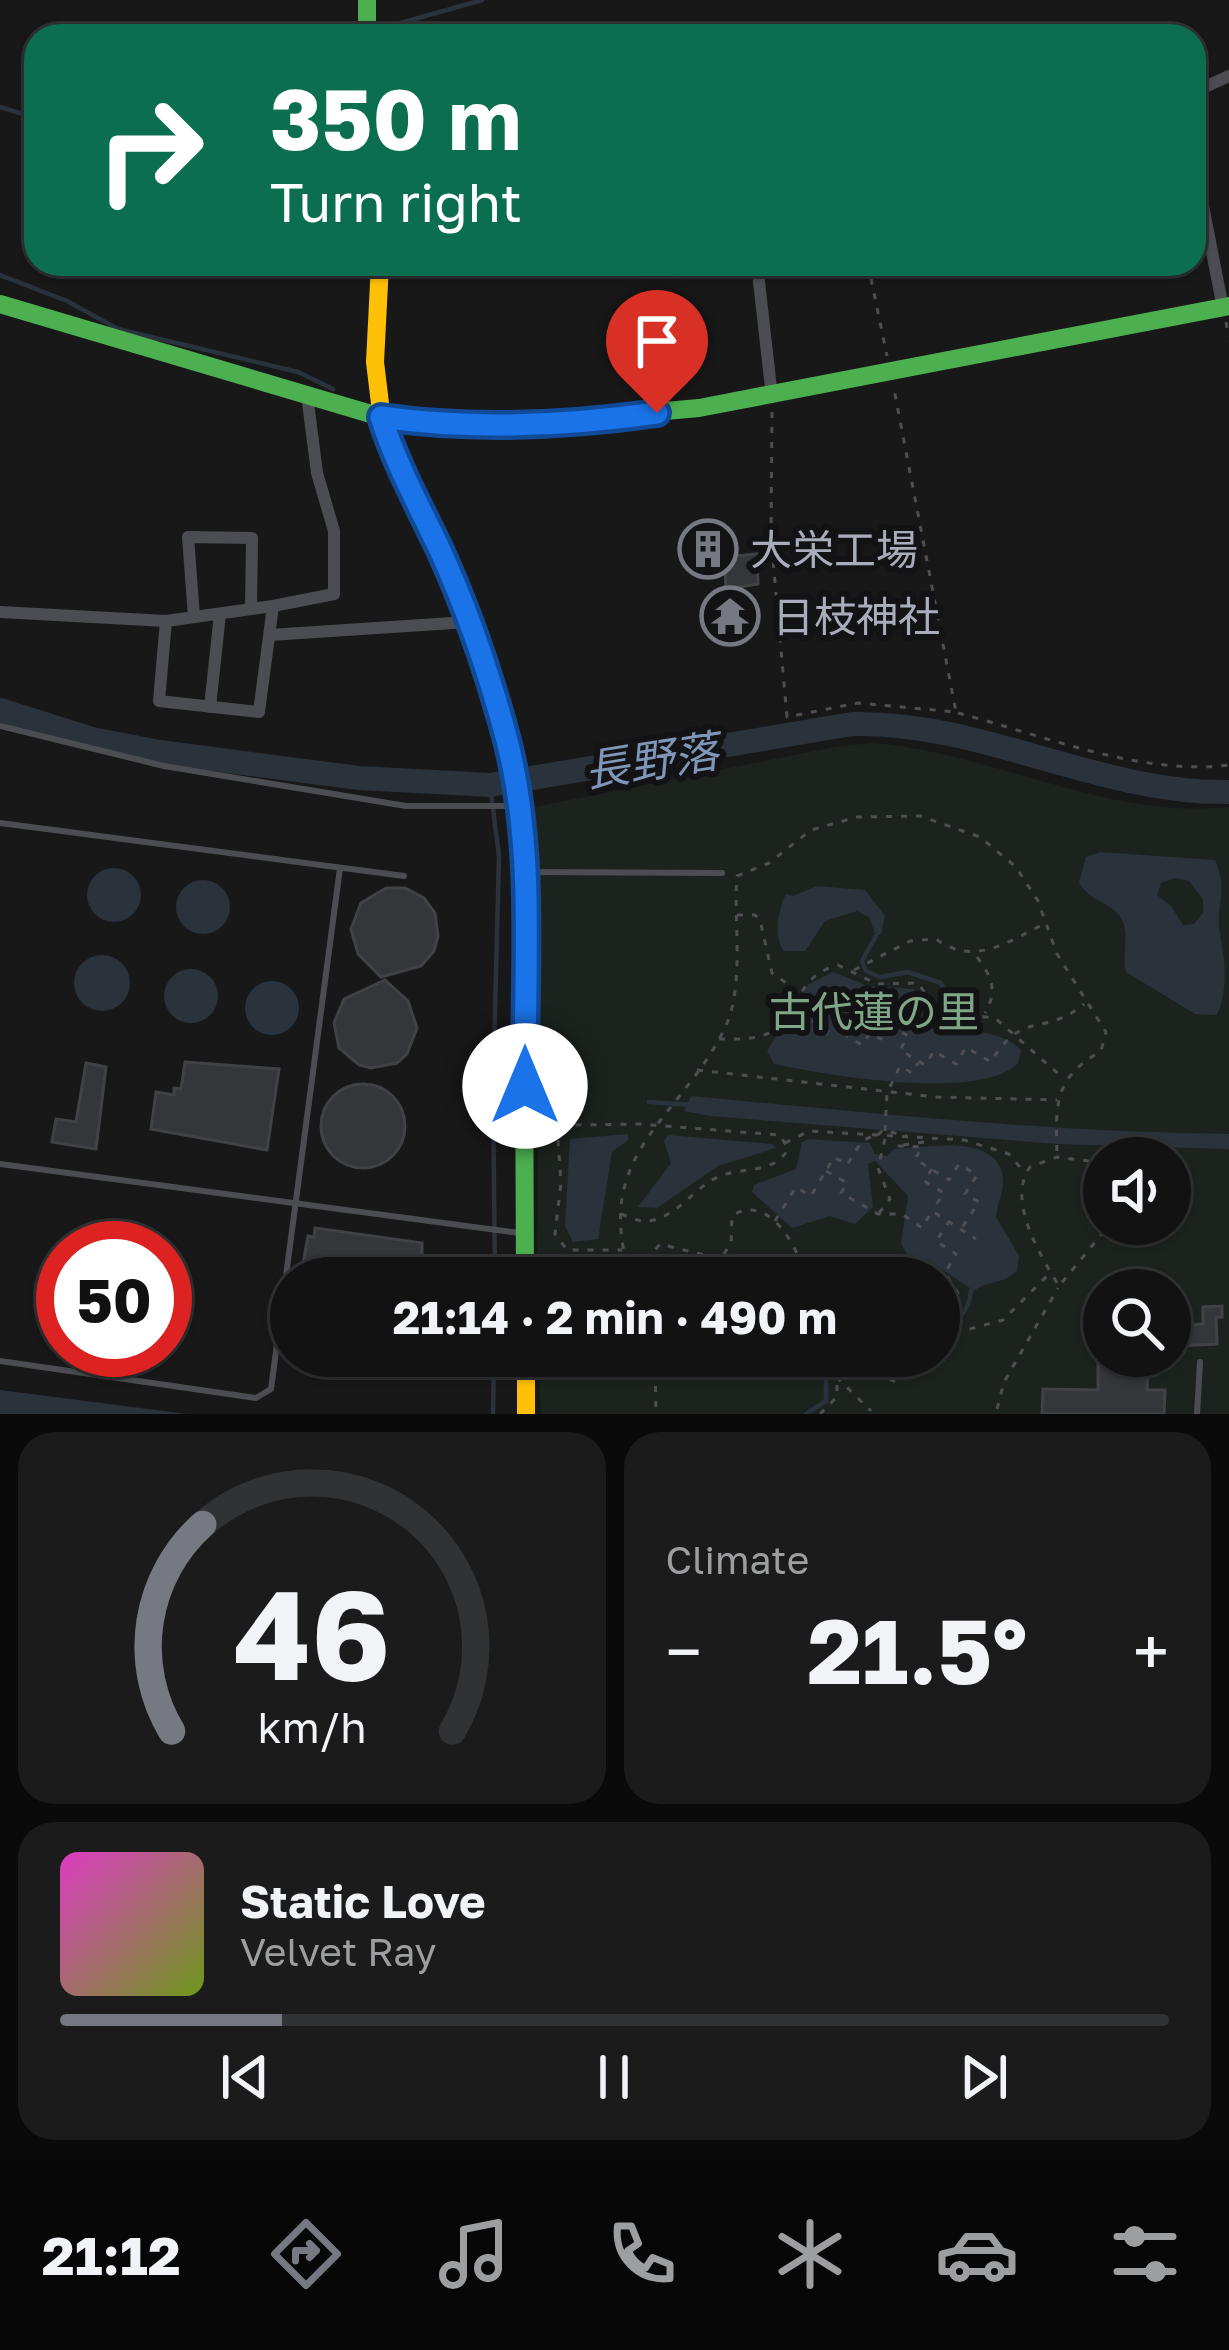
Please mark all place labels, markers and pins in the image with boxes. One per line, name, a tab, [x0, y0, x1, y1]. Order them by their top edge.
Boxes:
pin	[606, 290, 708, 413]
building icon: 大栄工場	[677, 518, 739, 580]
place label: 大栄工場	[750, 524, 918, 574]
temple icon: 日枝神社	[699, 585, 761, 647]
place label: 日枝神社	[772, 591, 940, 641]

